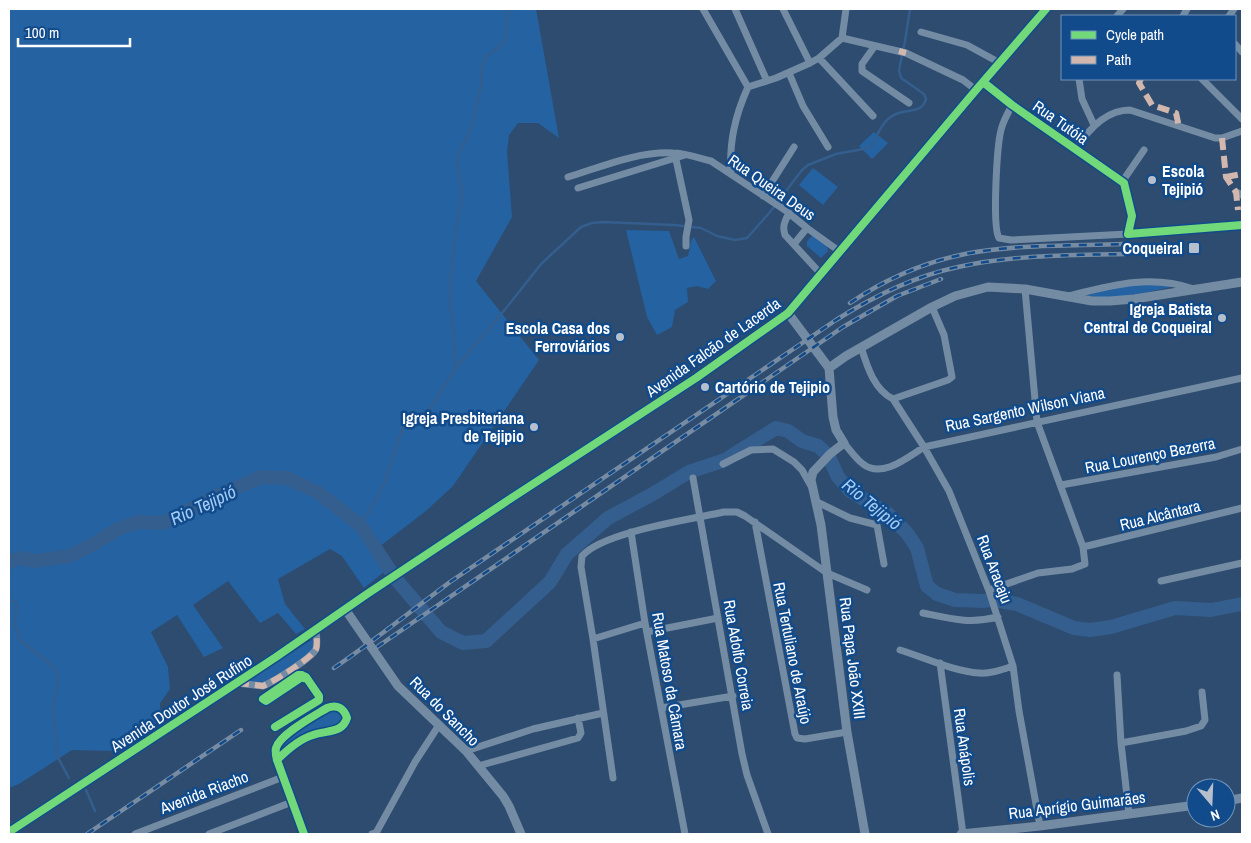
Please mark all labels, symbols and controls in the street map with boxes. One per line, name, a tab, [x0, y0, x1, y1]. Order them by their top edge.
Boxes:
scale bar	[18, 15, 130, 47]
legend	[1061, 15, 1236, 80]
text: 100 m	[25, 22, 59, 43]
text: Cycle path	[1106, 24, 1164, 45]
text: Path	[1106, 49, 1131, 70]
street label: Rua Tutóia	[1029, 95, 1094, 150]
street label: Rua Queira Deus	[724, 149, 820, 225]
place label: Escola Tejipió	[1162, 160, 1205, 200]
marker: Escola Tejipió	[1146, 174, 1158, 186]
place label: Coqueiral	[1122, 237, 1183, 259]
marker: Coqueiral	[1187, 241, 1201, 255]
street label: Avenida Falcão de Lacerda	[640, 292, 785, 402]
place label: Igreja Batista Central de Coqueiral	[1084, 298, 1213, 338]
marker: Igreja Batista Central de Coqueiral	[1216, 312, 1228, 324]
place label: Escola Casa dos Ferroviários	[506, 317, 610, 357]
marker: Escola Casa dos Ferroviários	[614, 331, 626, 343]
place label: Cartório de Tejipio	[715, 376, 830, 398]
marker: Cartório de Tejipio	[699, 381, 711, 393]
street label: Rua Sargento Wilson Viana	[943, 381, 1107, 437]
place label: Igreja Presbiteriana de Tejipio	[402, 407, 525, 447]
marker: Igreja Presbiteriana de Tejipio	[528, 421, 540, 433]
street label: Rua Lourenço Bezerra	[1083, 431, 1218, 478]
water label: Rio Tejipió	[837, 472, 907, 536]
water label: Rio Tejipió	[166, 479, 240, 531]
street label: Rua Alcântara	[1117, 494, 1203, 536]
street label: Rua Aracaju	[972, 532, 1018, 606]
street label: Rua Tertuliano de Araújo	[768, 580, 818, 726]
street label: Rua Papa João XXIII	[835, 596, 871, 720]
street label: Rua Adolfo Correia	[718, 598, 760, 713]
street label: Rua Matoso da Câmara	[647, 611, 693, 752]
street label: Avenida Doutor José Rufino	[105, 649, 256, 758]
street label: Rua do Sancho	[405, 671, 485, 751]
street label: Rua Anápolis	[949, 707, 981, 787]
street label: Avenida Riacho	[156, 765, 251, 819]
north arrow	[1186, 778, 1236, 828]
street label: Rua Aprígio Guimarães	[1007, 786, 1147, 824]
text: N	[1208, 805, 1222, 825]

